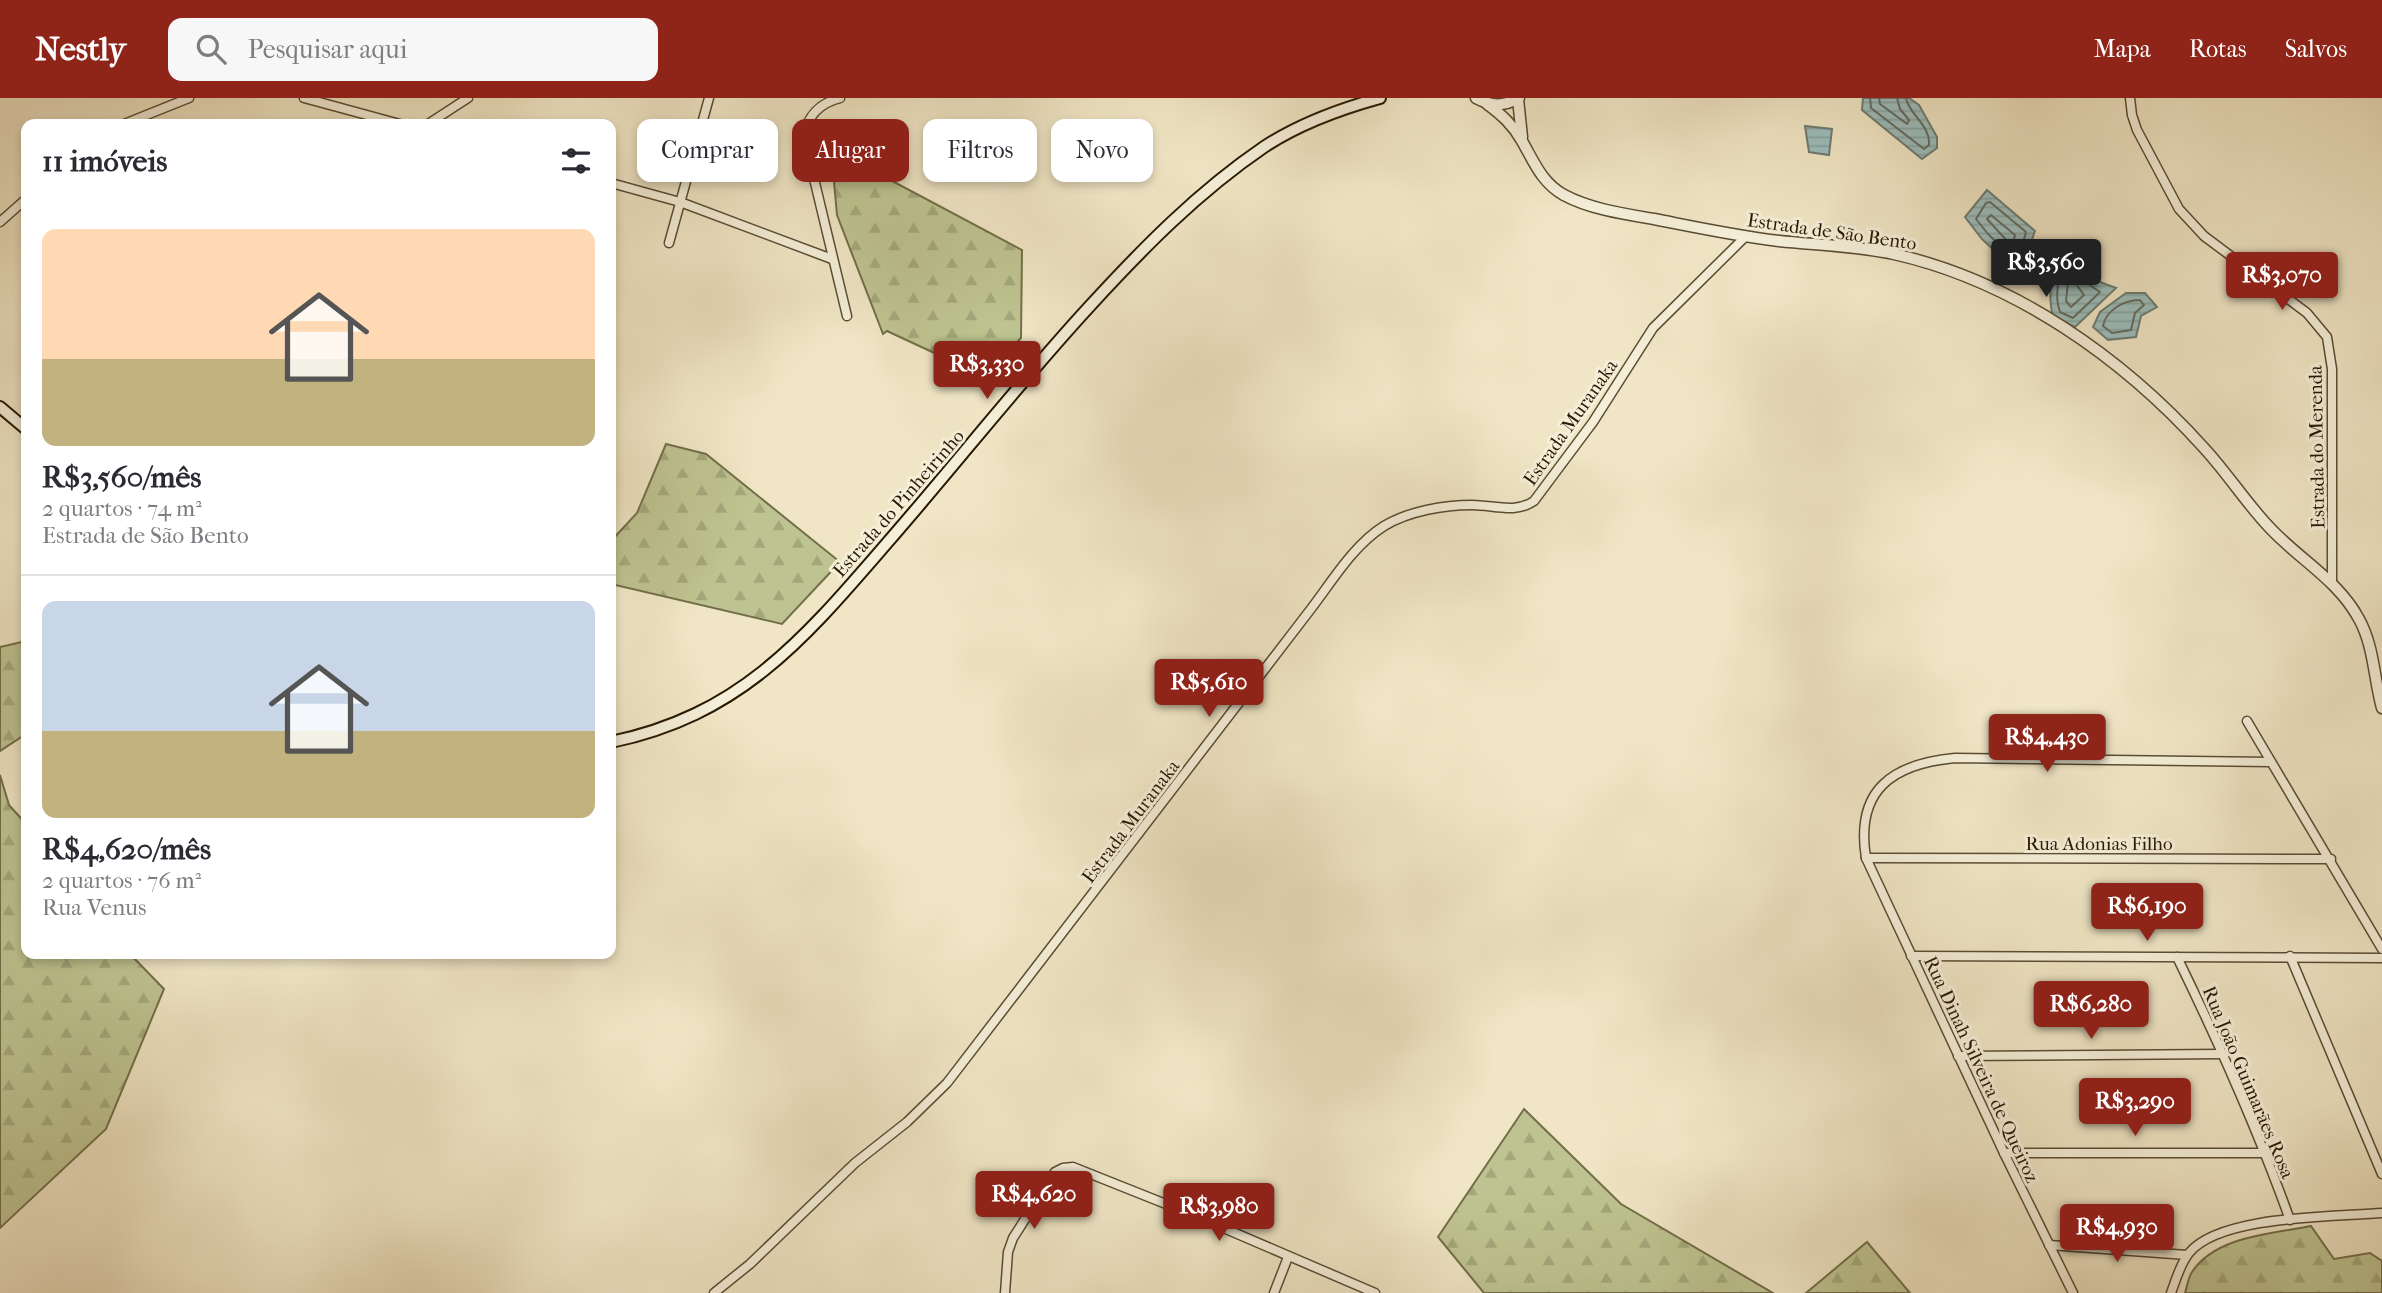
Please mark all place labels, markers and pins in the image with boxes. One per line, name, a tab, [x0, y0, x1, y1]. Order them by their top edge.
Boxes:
pin: R$3,560	[1981, 240, 2111, 299]
pin: R$3,070	[2217, 252, 2347, 312]
pin: R$3,330	[922, 342, 1052, 401]
pin: R$5,610	[1144, 660, 1274, 719]
pin: R$4,430	[1982, 714, 2112, 774]
pin: R$6,190	[2082, 884, 2212, 943]
pin: R$6,280	[2026, 982, 2156, 1041]
pin: R$3,290	[2070, 1079, 2200, 1138]
pin: R$4,620	[969, 1172, 1099, 1231]
pin: R$3,980	[1154, 1184, 1284, 1243]
pin: R$4,930	[2052, 1204, 2182, 1264]

